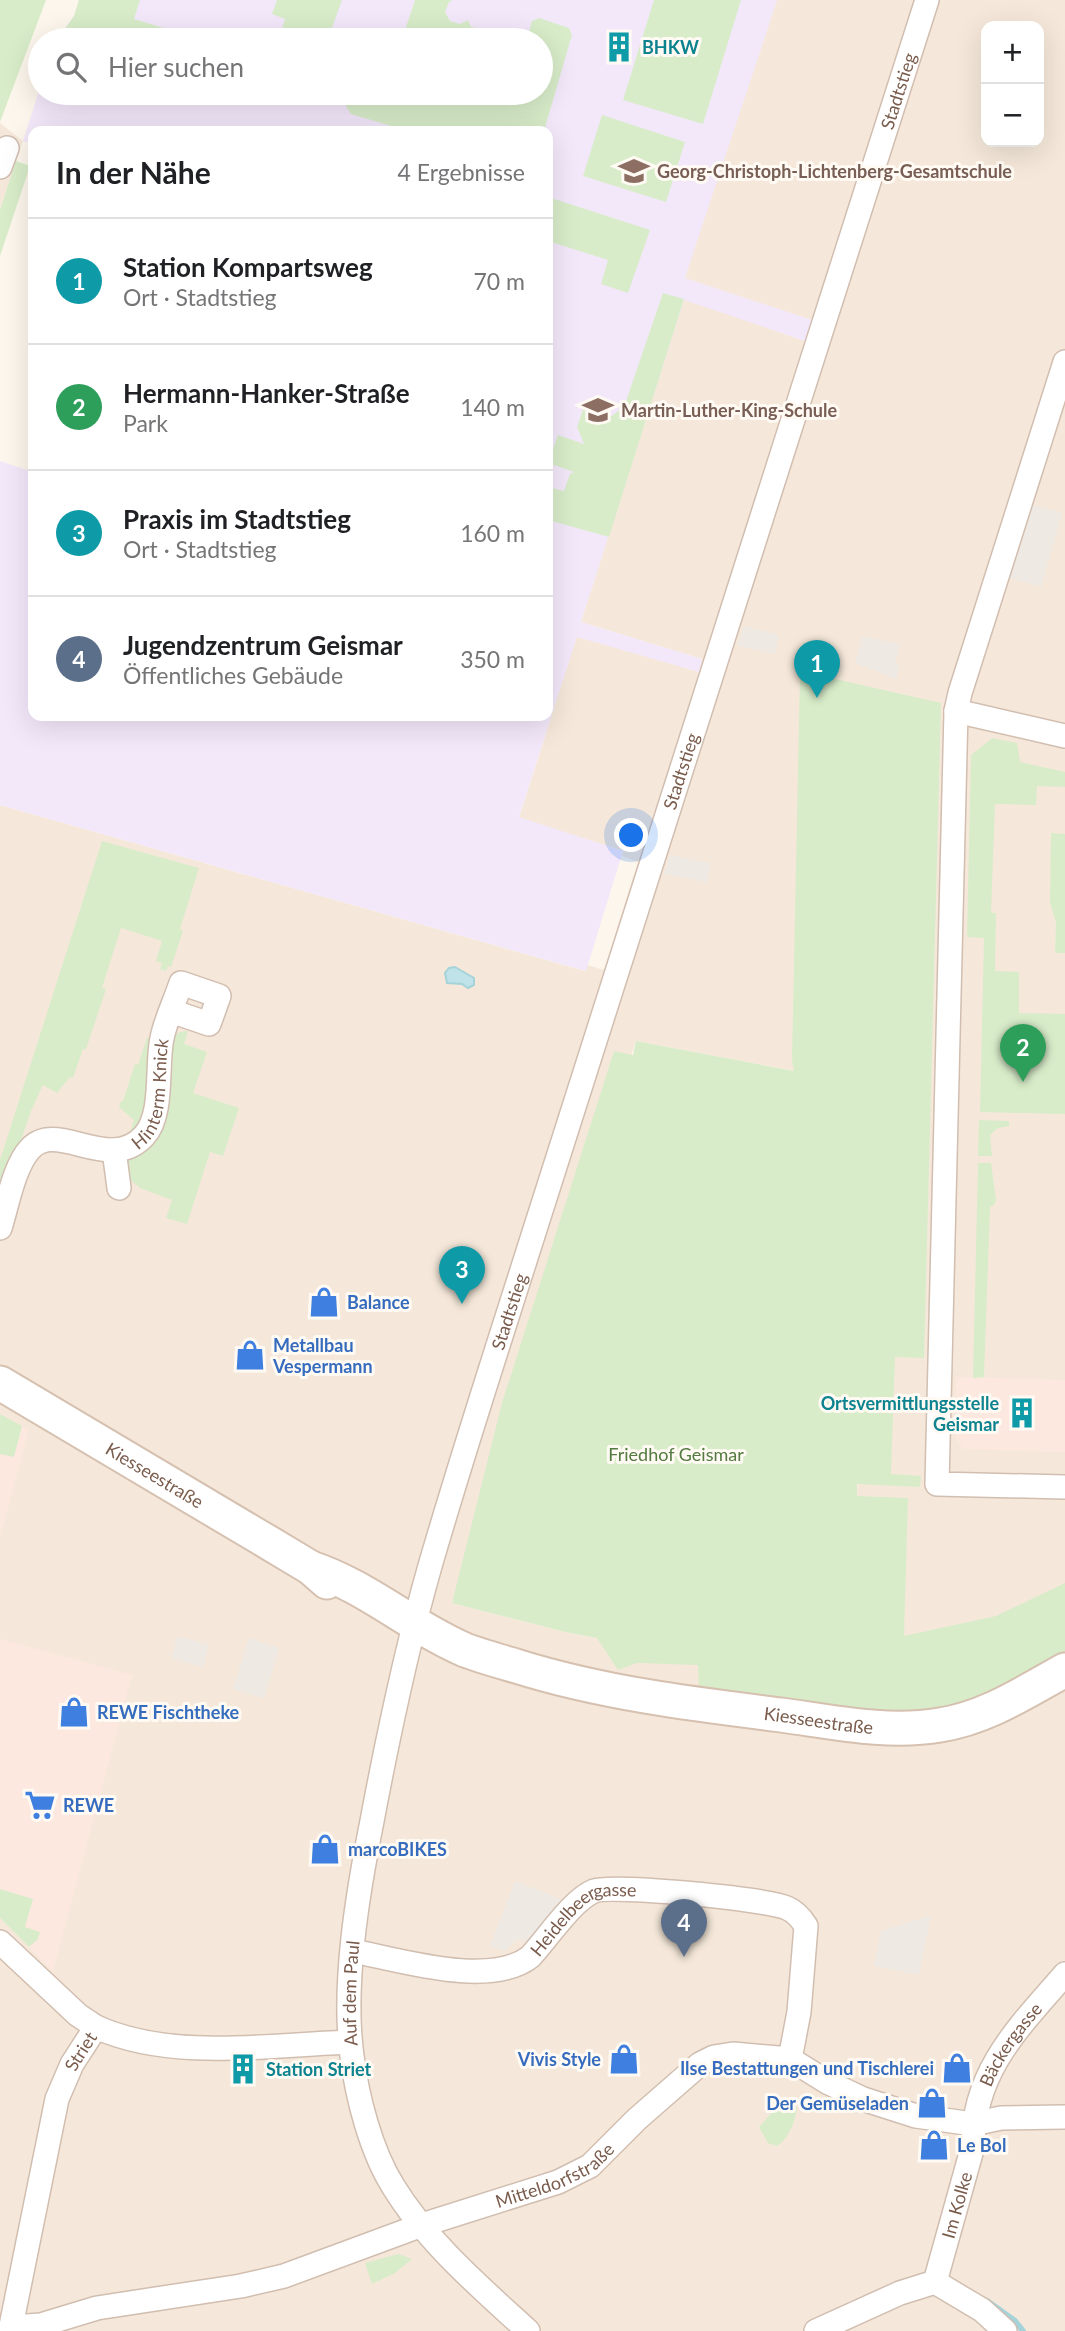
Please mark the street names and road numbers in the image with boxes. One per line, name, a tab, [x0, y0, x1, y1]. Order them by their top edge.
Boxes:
street label: Stadtstieg	[876, 50, 921, 132]
street label: Stadtstieg	[658, 730, 703, 812]
street label: Hinterm Knick	[127, 1036, 173, 1154]
street label: Stadtstieg	[486, 1270, 531, 1352]
street label: Kiesseestraße	[102, 1437, 208, 1512]
street label: Kiesseestraße	[763, 1702, 874, 1738]
street label: Heidelbeergasse	[525, 1878, 637, 1960]
street label: Auf dem Paul	[338, 1939, 364, 2047]
street label: Bäckergasse	[974, 1998, 1046, 2089]
street label: Striet	[59, 2027, 101, 2074]
street label: Mitteldorfstraße	[493, 2138, 618, 2212]
street label: Im Kolke	[937, 2169, 976, 2241]

